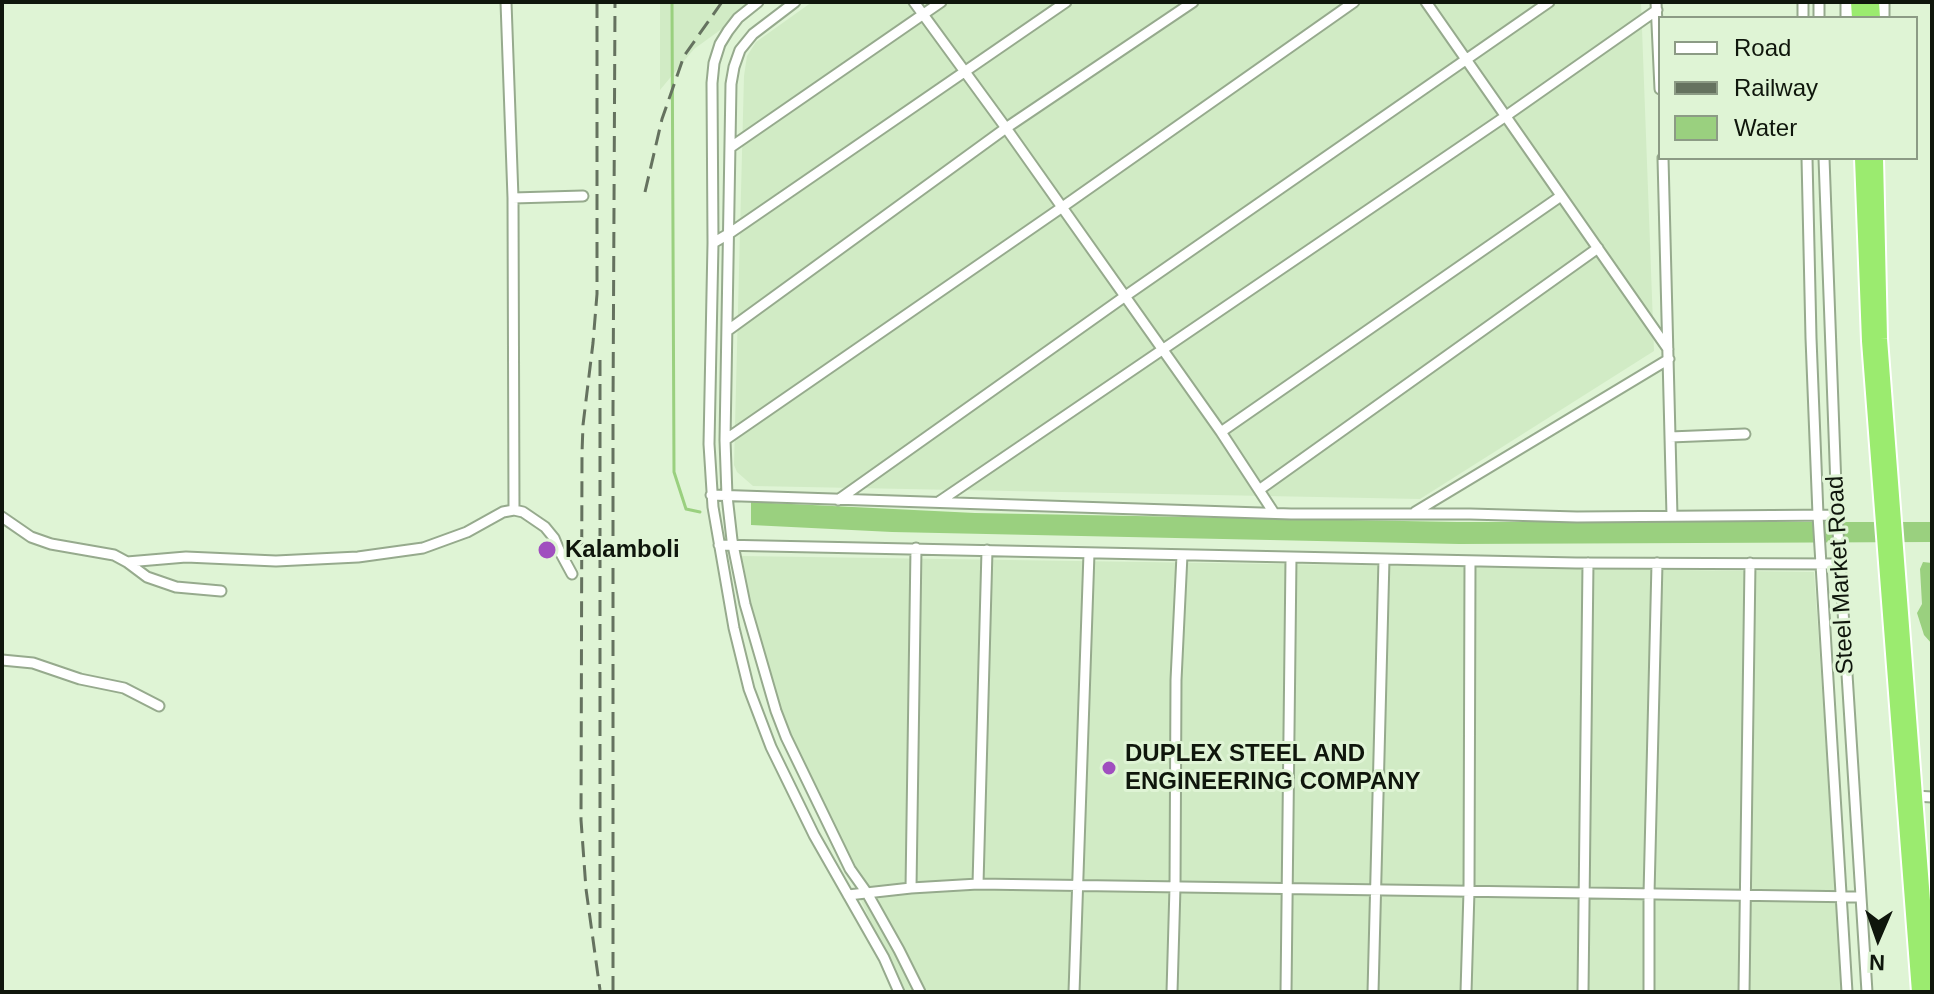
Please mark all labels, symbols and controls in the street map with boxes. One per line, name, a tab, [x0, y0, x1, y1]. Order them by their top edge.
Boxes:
legend	[1658, 16, 1918, 160]
text: Road	[1734, 34, 1791, 61]
text: Railway	[1734, 74, 1818, 101]
text: Water	[1734, 114, 1797, 141]
street label: Steel Market Road	[1821, 475, 1861, 675]
place label: Kalamboli	[565, 536, 680, 564]
marker: Kalamboli	[536, 539, 558, 561]
place label: DUPLEX STEEL AND ENGINEERING COMPANY	[1125, 740, 1421, 796]
marker: DUPLEX STEEL AND ENGINEERING COMPANY	[1100, 759, 1118, 777]
north arrow	[1838, 898, 1918, 978]
text: N	[1869, 950, 1886, 975]

